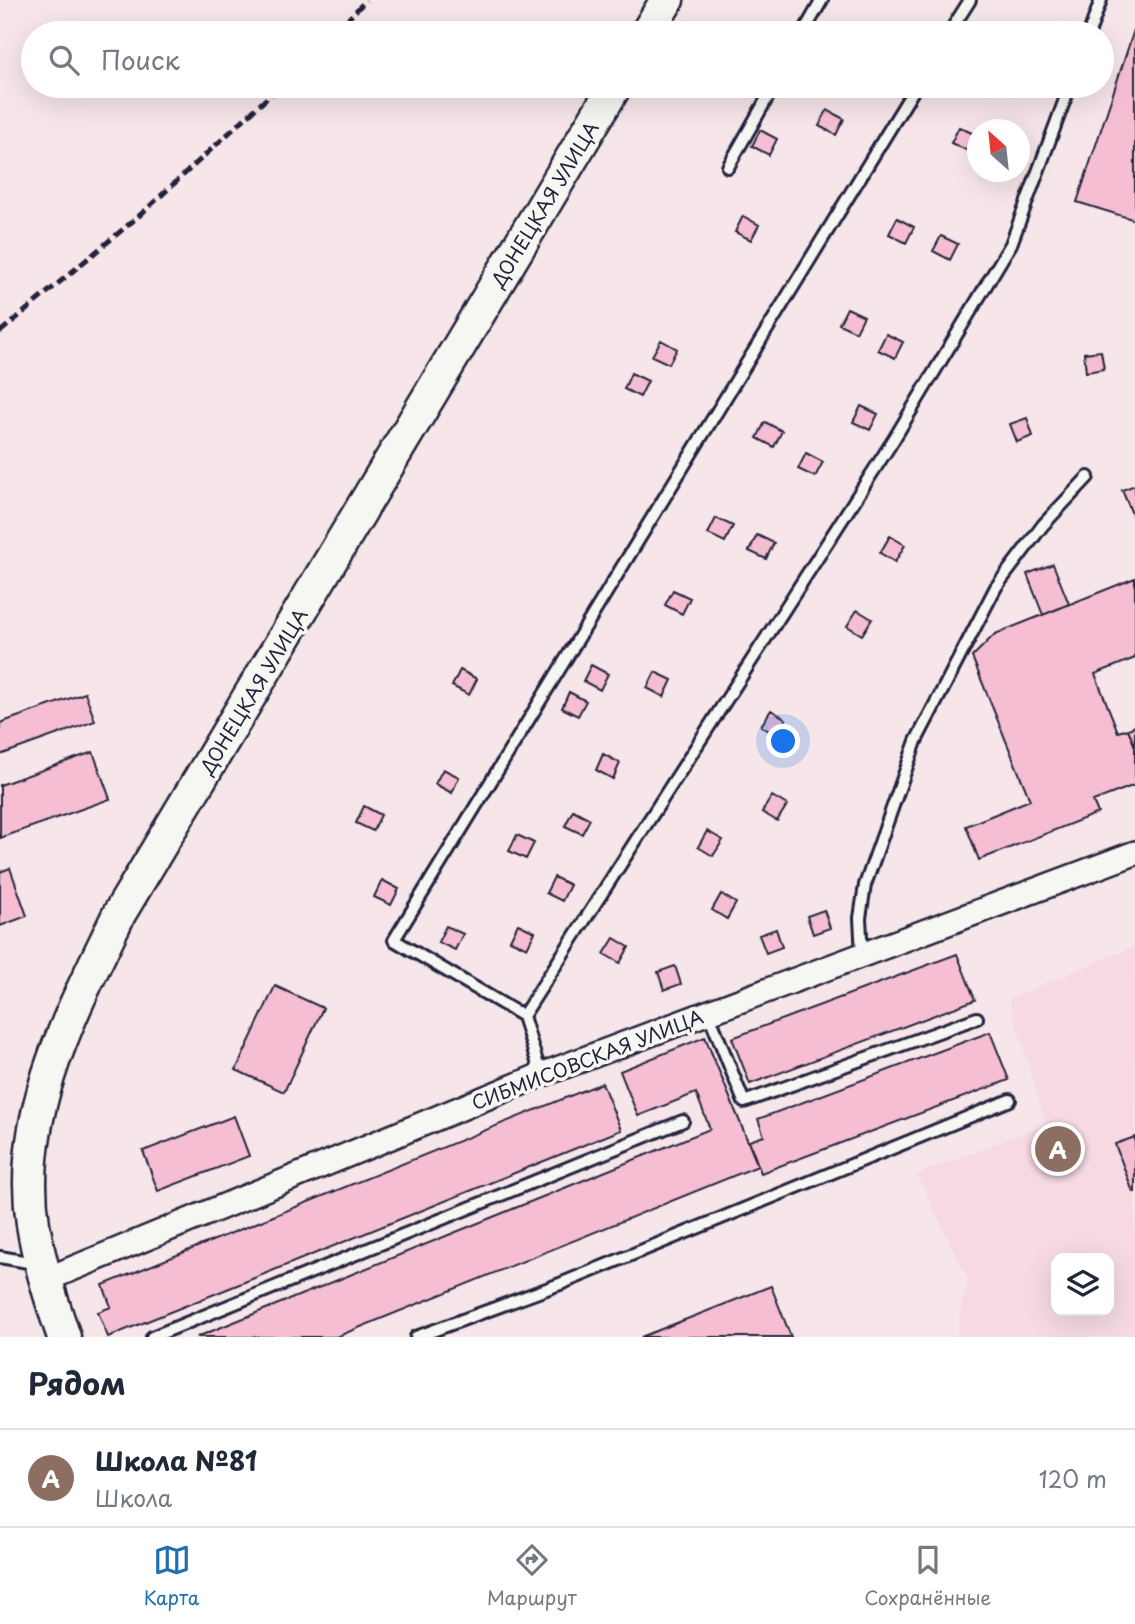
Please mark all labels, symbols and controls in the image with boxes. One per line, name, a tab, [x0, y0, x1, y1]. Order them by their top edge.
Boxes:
search box	[21, 21, 1114, 98]
text: Поиск	[101, 40, 180, 79]
icon: search	[45, 41, 83, 79]
street label: ДОНЕЦКАЯ УЛИЦА	[483, 116, 605, 293]
north arrow	[967, 119, 1030, 182]
street label: ДОНЕЦКАЯ УЛИЦА	[192, 603, 314, 780]
your location	[766, 724, 800, 758]
street label: СИБМИСОВСКАЯ УЛИЦА	[467, 1002, 707, 1116]
pin: A	[1035, 1123, 1081, 1175]
map controls	[1051, 1253, 1114, 1316]
button: layers	[1051, 1253, 1114, 1316]
text: Рядом	[28, 1360, 126, 1405]
text: Школа №81	[95, 1441, 257, 1480]
text: A	[42, 1461, 60, 1496]
text: 120 m	[1039, 1461, 1107, 1496]
text: Школа	[95, 1480, 172, 1515]
tab: Карта	[144, 1541, 200, 1611]
tab: Маршрут	[487, 1541, 577, 1611]
tab: Сохранённые	[864, 1541, 991, 1611]

